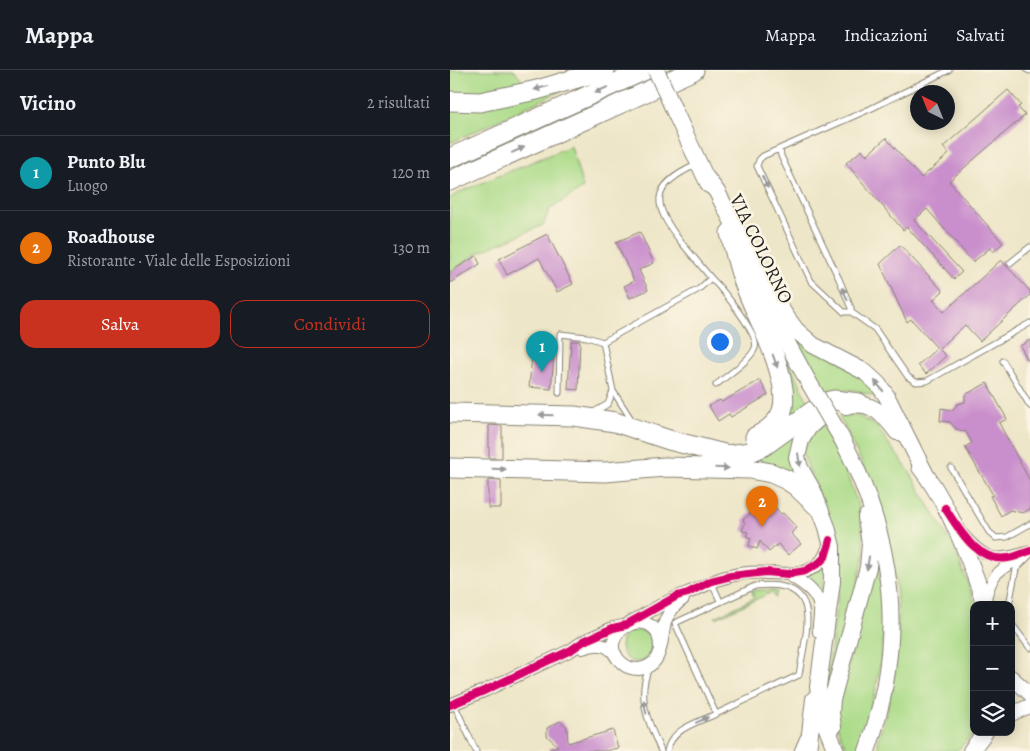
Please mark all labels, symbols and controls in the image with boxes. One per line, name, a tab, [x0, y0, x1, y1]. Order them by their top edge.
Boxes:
text: Mappa	[25, 19, 94, 51]
text: Mappa	[765, 23, 816, 47]
text: Indicazioni	[844, 23, 928, 47]
text: Salvati	[956, 23, 1005, 47]
one-way arrow	[534, 84, 549, 92]
north arrow	[910, 85, 955, 130]
one-way arrow	[594, 86, 608, 94]
text: Vicino	[20, 89, 76, 117]
text: 2 risultati	[367, 92, 430, 114]
one-way arrow	[511, 146, 525, 154]
text: Punto Blu	[67, 149, 146, 175]
text: 1	[33, 162, 39, 184]
text: 120 m	[392, 162, 430, 184]
text: Luogo	[67, 175, 108, 197]
one-way arrow	[761, 175, 769, 189]
street label: VIA COLORNO	[723, 189, 799, 308]
text: Roadhouse	[67, 224, 155, 250]
text: 2	[32, 237, 40, 259]
text: 130 m	[393, 237, 430, 259]
text: Ristorante · Viale delle Esposizioni	[67, 250, 291, 272]
one-way arrow	[841, 287, 849, 302]
button: Salva	[20, 300, 220, 348]
button: Condividi	[230, 300, 430, 348]
your location	[707, 329, 733, 355]
pin: 1	[526, 331, 558, 372]
one-way arrow	[771, 354, 779, 369]
one-way arrow	[873, 379, 884, 392]
one-way arrow	[537, 411, 553, 419]
one-way arrow	[795, 452, 803, 468]
one-way arrow	[715, 464, 731, 472]
one-way arrow	[491, 465, 507, 473]
pin: 2	[746, 486, 778, 527]
one-way arrow	[864, 556, 872, 572]
map controls	[970, 601, 1015, 736]
button: +	[970, 601, 1015, 646]
button: −	[970, 646, 1015, 691]
button: layers	[970, 691, 1015, 736]
one-way arrow	[640, 699, 648, 715]
one-way arrow	[695, 716, 709, 724]

